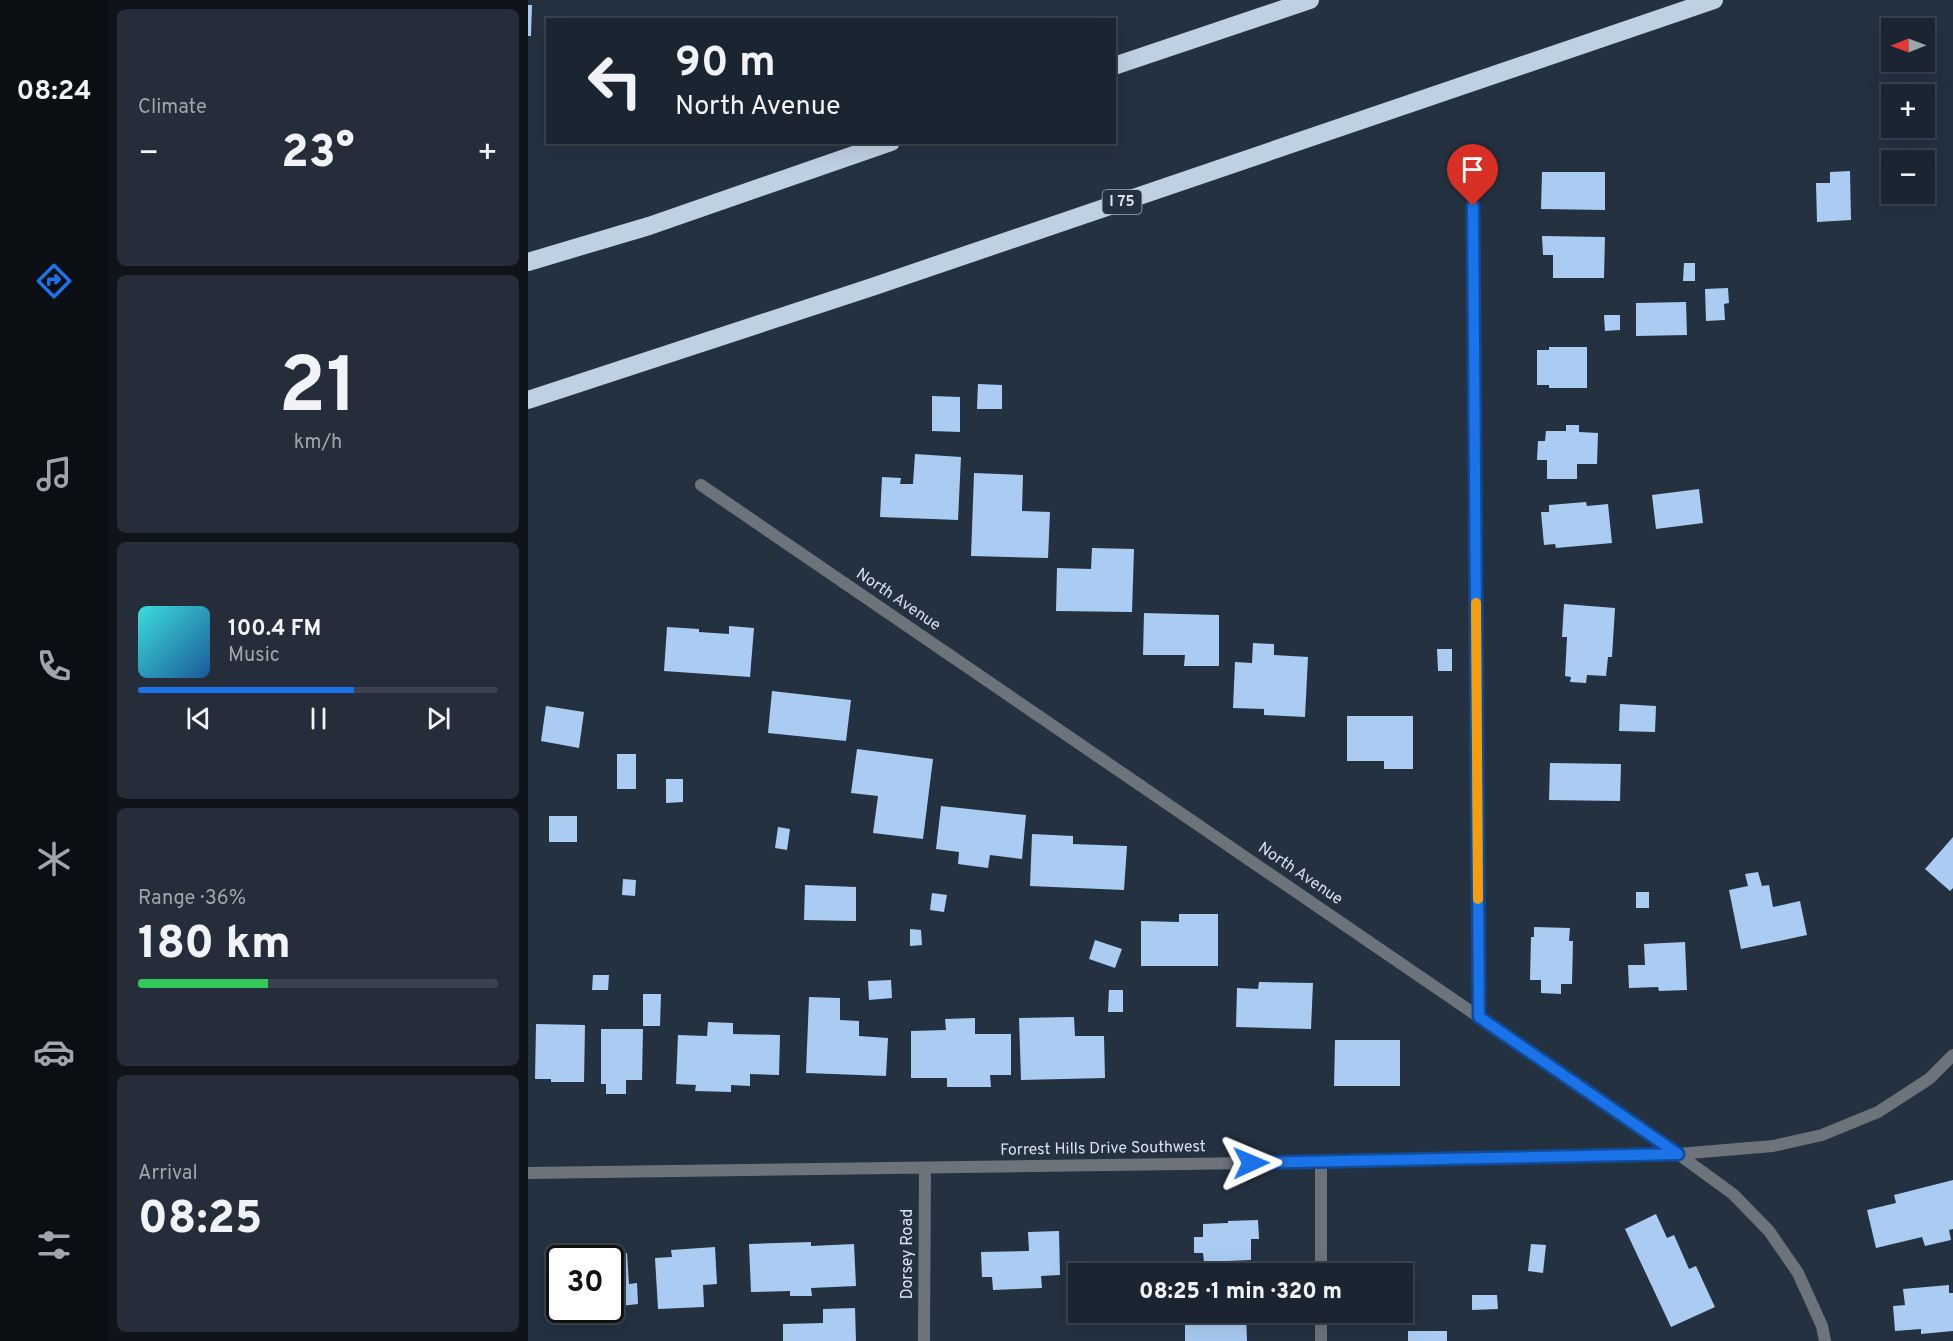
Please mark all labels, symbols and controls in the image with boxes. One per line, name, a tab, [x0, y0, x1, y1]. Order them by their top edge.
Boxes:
north arrow	[1881, 18, 1935, 72]
map controls	[1881, 18, 1935, 204]
text: 90 m	[675, 38, 776, 91]
icon: left	[576, 42, 654, 120]
text: 08:24	[16, 75, 92, 109]
button: +	[1881, 84, 1935, 138]
text: North Avenue	[675, 90, 840, 124]
text: Climate	[138, 95, 207, 121]
text: 23°	[281, 126, 355, 183]
text: −	[138, 134, 159, 176]
text: +	[477, 134, 498, 176]
pin	[1447, 144, 1498, 206]
button: −	[1881, 150, 1935, 204]
icon: arrive	[1456, 153, 1489, 186]
road number: I 75	[1102, 190, 1142, 214]
icon: directions	[33, 260, 75, 302]
text: 21	[279, 341, 357, 440]
text: km/h	[294, 430, 342, 456]
icon: music	[33, 453, 75, 495]
street label: North Avenue	[852, 564, 944, 636]
text: 100.4 FM	[228, 616, 321, 643]
text: Music	[228, 643, 280, 669]
icon: phone	[33, 645, 75, 687]
icon: previous	[182, 702, 215, 735]
icon: pause	[302, 702, 335, 735]
icon: next	[422, 702, 455, 735]
icon: climate	[33, 838, 75, 880]
street label: North Avenue	[1254, 838, 1346, 910]
text: Range · 36%	[138, 886, 246, 912]
text: 180 km	[138, 917, 291, 974]
icon: car	[33, 1031, 75, 1073]
position arrow	[1219, 1131, 1283, 1195]
street label: Forrest Hills Drive Southwest	[1000, 1137, 1206, 1161]
text: Arrival	[138, 1161, 198, 1187]
text: 08:25	[138, 1192, 262, 1249]
street label: Dorsey Road	[898, 1209, 918, 1299]
icon: filters	[33, 1224, 75, 1266]
speed limit sign: 30	[546, 1245, 624, 1323]
text: 08:25 · 1 min · 320 m	[1139, 1279, 1342, 1306]

